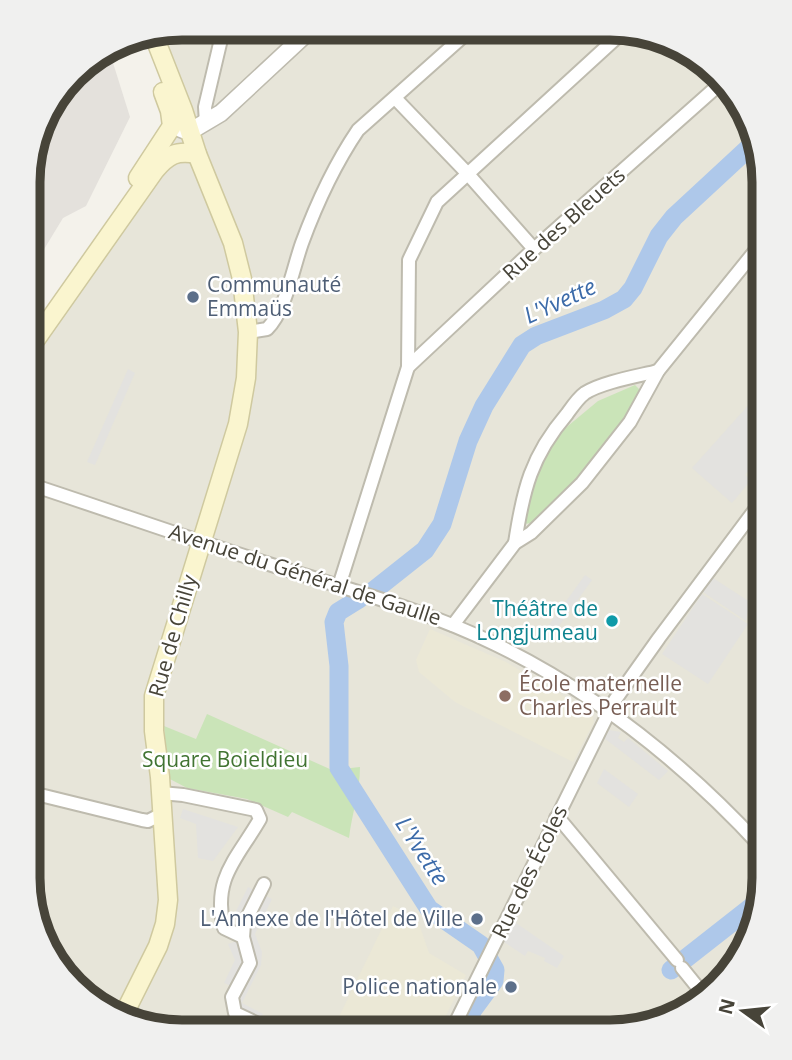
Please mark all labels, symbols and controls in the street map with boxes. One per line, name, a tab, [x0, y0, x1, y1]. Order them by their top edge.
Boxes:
street label: Rue des Bleuets	[496, 161, 631, 286]
water label: L'Yvette	[518, 269, 601, 331]
place label: Communauté Emmaüs	[207, 270, 341, 322]
marker: Communauté Emmaüs	[185, 289, 201, 305]
street label: Avenue du Général de Gaulle	[166, 517, 445, 631]
street label: Rue de Chilly	[141, 571, 203, 700]
place label: Théâtre de Longjumeau	[476, 594, 598, 646]
marker: Théâtre de Longjumeau	[604, 613, 620, 629]
place label: École maternelle Charles Perrault	[519, 669, 682, 721]
marker: École maternelle Charles Perrault	[497, 688, 513, 704]
park label: Square Boieldieu	[142, 745, 308, 773]
street label: Rue des Écoles	[485, 800, 573, 943]
water label: L'Yvette	[389, 810, 457, 891]
place label: L'Annexe de l'Hôtel de Ville	[200, 904, 463, 932]
marker: L'Annexe de l'Hôtel de Ville	[469, 911, 485, 927]
place label: Police nationale	[342, 972, 497, 1000]
north arrow	[708, 976, 778, 1046]
marker: Police nationale	[503, 979, 519, 995]
text: N	[712, 996, 741, 1017]

